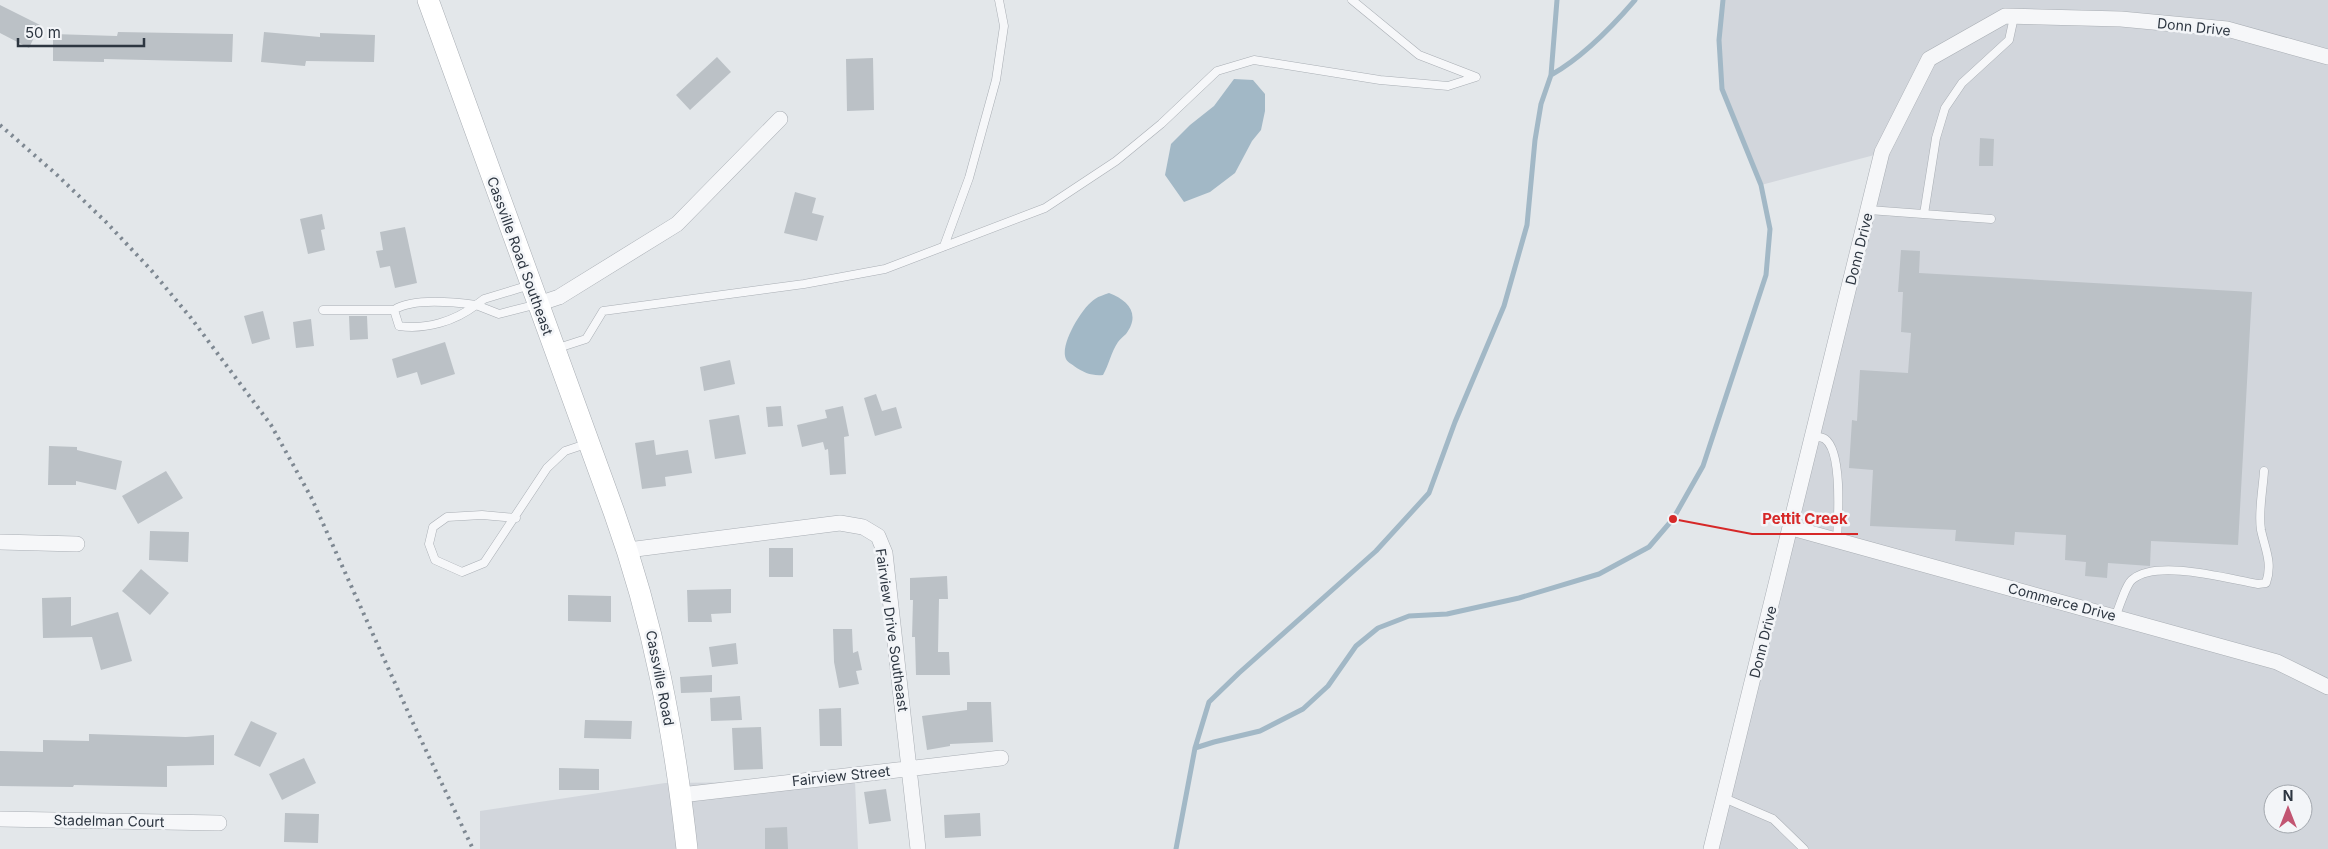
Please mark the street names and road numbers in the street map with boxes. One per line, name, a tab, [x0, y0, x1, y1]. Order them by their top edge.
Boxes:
street label: Donn Drive	[2157, 14, 2232, 39]
street label: Cassville Road Southeast	[484, 174, 557, 338]
street label: Donn Drive	[1841, 211, 1876, 287]
street label: Fairview Drive Southeast	[873, 547, 912, 713]
street label: Commerce Drive	[2006, 579, 2118, 624]
street label: Donn Drive	[1745, 604, 1780, 680]
street label: Cassville Road	[643, 629, 678, 727]
street label: Fairview Street	[791, 762, 891, 789]
street label: Stadelman Court	[53, 811, 165, 830]

